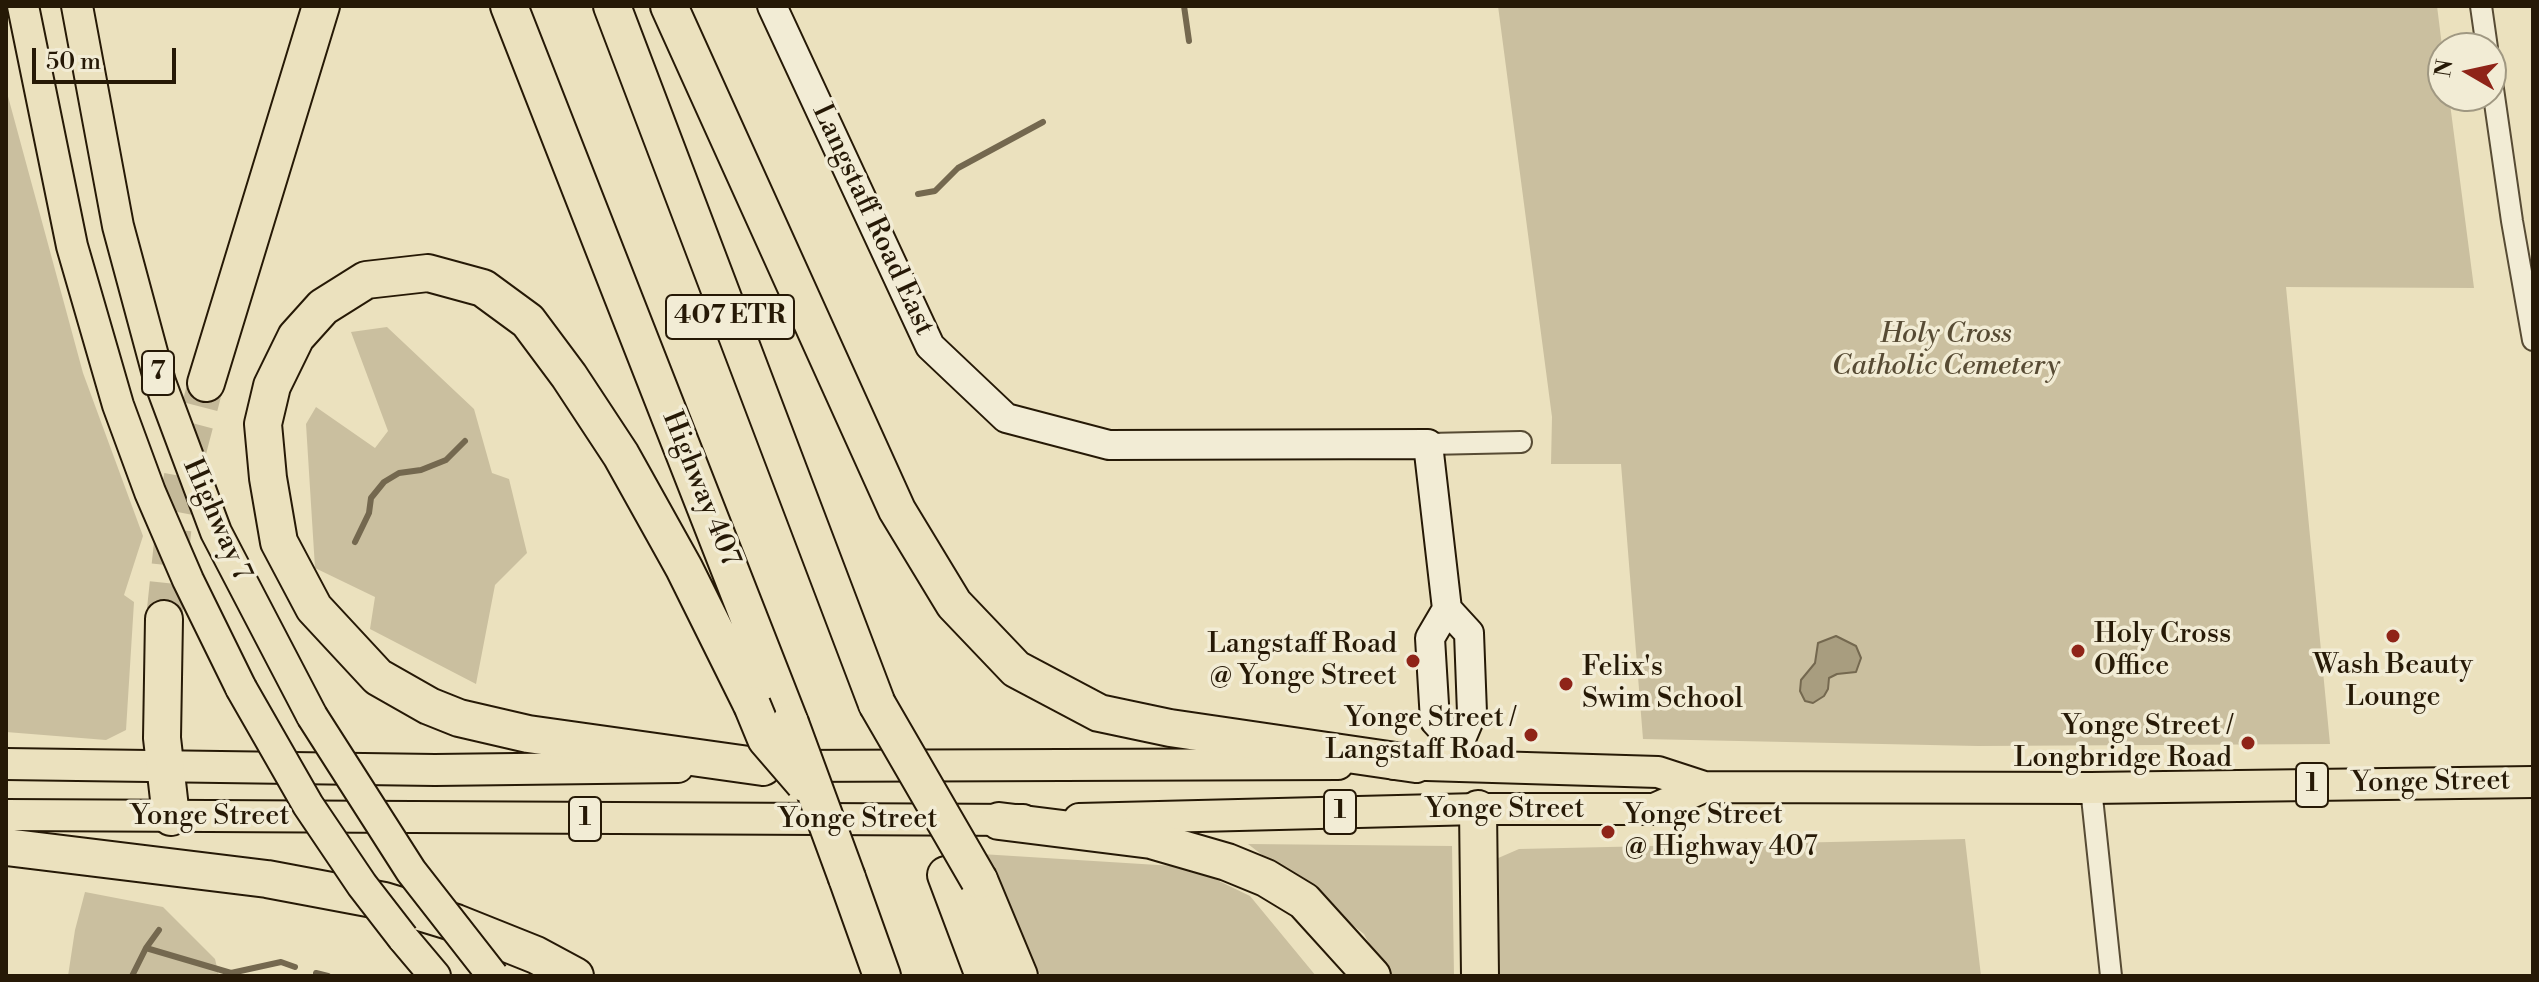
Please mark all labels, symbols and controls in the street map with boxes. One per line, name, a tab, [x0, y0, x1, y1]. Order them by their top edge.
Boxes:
scale bar	[36, 32, 180, 82]
north arrow	[2427, 32, 2507, 112]
text: 50 m	[46, 47, 101, 77]
text: N	[2430, 58, 2459, 79]
street label: Langstaff Road East	[804, 99, 940, 341]
road number: 407 ETR	[666, 295, 794, 339]
park label: Holy Cross Catholic Cemetery	[1832, 318, 2060, 384]
road number: 7	[142, 351, 174, 395]
street label: Highway 407	[654, 406, 746, 572]
street label: Highway 7	[174, 454, 258, 586]
place label: Holy Cross Office	[2094, 618, 2231, 684]
marker: Wash Beauty Lounge	[2384, 627, 2402, 645]
place label: Langstaff Road @ Yonge Street	[1207, 628, 1397, 694]
marker: Holy Cross Office	[2069, 642, 2087, 660]
place label: Wash Beauty Lounge	[2313, 649, 2473, 715]
place label: Felix's Swim School	[1582, 651, 1743, 717]
marker: Langstaff Road @ Yonge Street	[1404, 652, 1422, 670]
marker: Felix's Swim School	[1557, 675, 1575, 693]
place label: Yonge Street / Langstaff Road	[1325, 702, 1515, 768]
place label: Yonge Street / Longbridge Road	[2014, 710, 2232, 776]
marker: Yonge Street / Langstaff Road	[1522, 726, 1540, 744]
marker: Yonge Street / Longbridge Road	[2239, 734, 2257, 752]
road number: 1	[2296, 763, 2328, 807]
street label: Yonge Street	[2351, 765, 2511, 801]
road number: 1	[1324, 790, 1356, 834]
street label: Yonge Street	[1426, 793, 1584, 827]
road number: 1	[569, 797, 601, 841]
place label: Yonge Street @ Highway 407	[1624, 799, 1818, 865]
street label: Yonge Street	[131, 800, 289, 834]
street label: Yonge Street	[779, 803, 937, 837]
marker: Yonge Street @ Highway 407	[1599, 823, 1617, 841]

